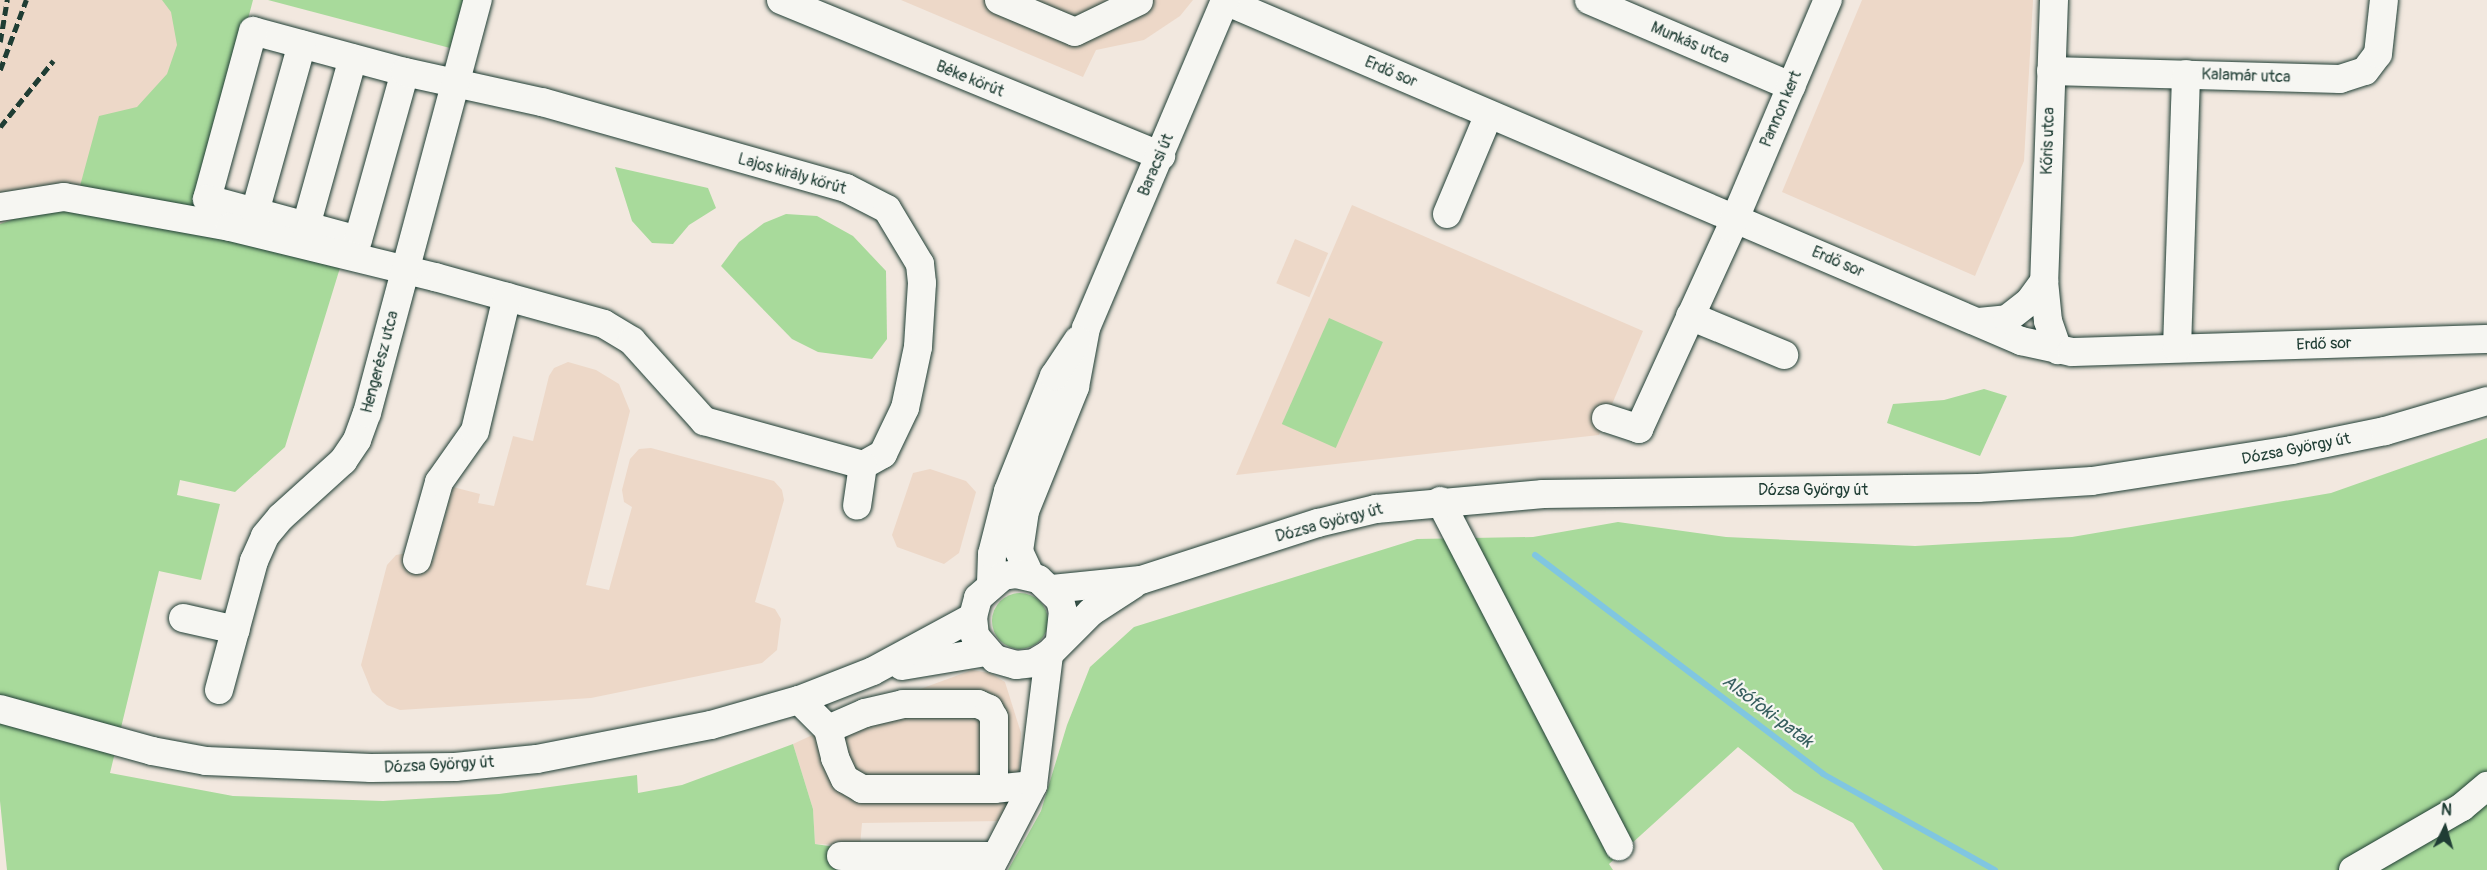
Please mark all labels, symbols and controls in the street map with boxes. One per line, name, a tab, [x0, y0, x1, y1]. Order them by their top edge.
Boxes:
street label: Munkás utca	[1648, 18, 1732, 68]
street label: Erdő sor	[1362, 52, 1420, 92]
street label: Béke körút	[933, 57, 1007, 101]
street label: Kalamár utca	[2201, 65, 2291, 87]
street label: Pannon kert	[1756, 68, 1806, 150]
street label: Kőris utca	[2037, 107, 2059, 175]
street label: Baracsi út	[1134, 131, 1178, 199]
street label: Lajos király körút	[736, 149, 848, 199]
street label: Erdő sor	[1809, 242, 1867, 282]
street label: Hengerész utca	[357, 309, 403, 415]
street label: Erdő sor	[2296, 333, 2352, 355]
street label: Dózsa György út	[2240, 429, 2352, 469]
street label: Dózsa György út	[1758, 480, 1868, 500]
street label: Dózsa György út	[1273, 499, 1385, 547]
water label: Alsófoki-patak	[1718, 671, 1816, 753]
street label: Dózsa György út	[383, 753, 495, 777]
north arrow	[2415, 798, 2475, 858]
text: N	[2440, 800, 2453, 821]

